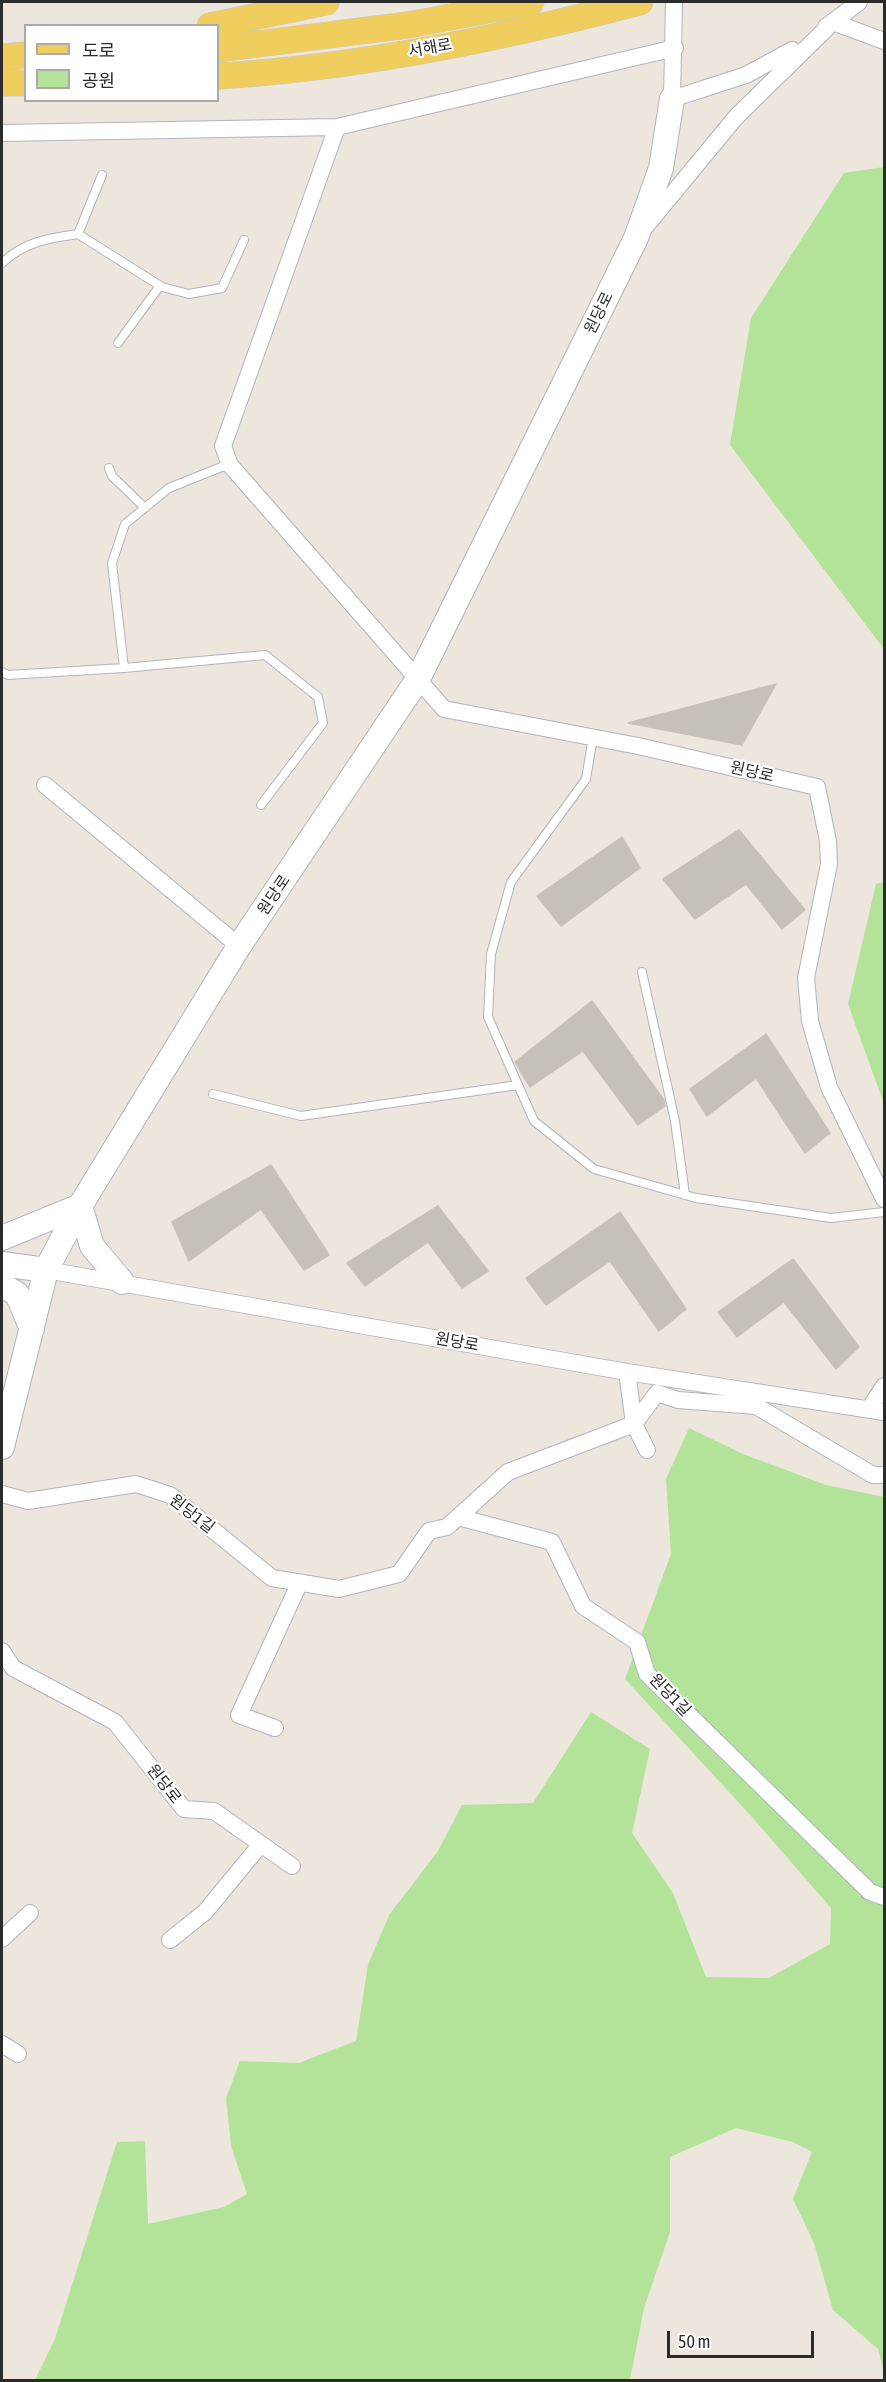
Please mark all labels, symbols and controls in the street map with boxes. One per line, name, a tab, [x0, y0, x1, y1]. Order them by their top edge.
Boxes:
legend	[24, 24, 219, 102]
street label: 서해로	[407, 35, 453, 61]
text: 도로	[82, 40, 115, 61]
text: 공원	[82, 70, 115, 91]
street label: 원당로	[581, 289, 617, 337]
street label: 원당로	[728, 758, 776, 786]
street label: 원당로	[254, 871, 294, 919]
street label: 원당로	[434, 1329, 480, 1355]
street label: 원당1길	[166, 1491, 218, 1537]
street label: 원당1길	[645, 1670, 695, 1720]
street label: 원당로	[143, 1761, 185, 1807]
scale bar	[670, 2319, 817, 2357]
text: 50 m	[678, 2331, 710, 2352]

